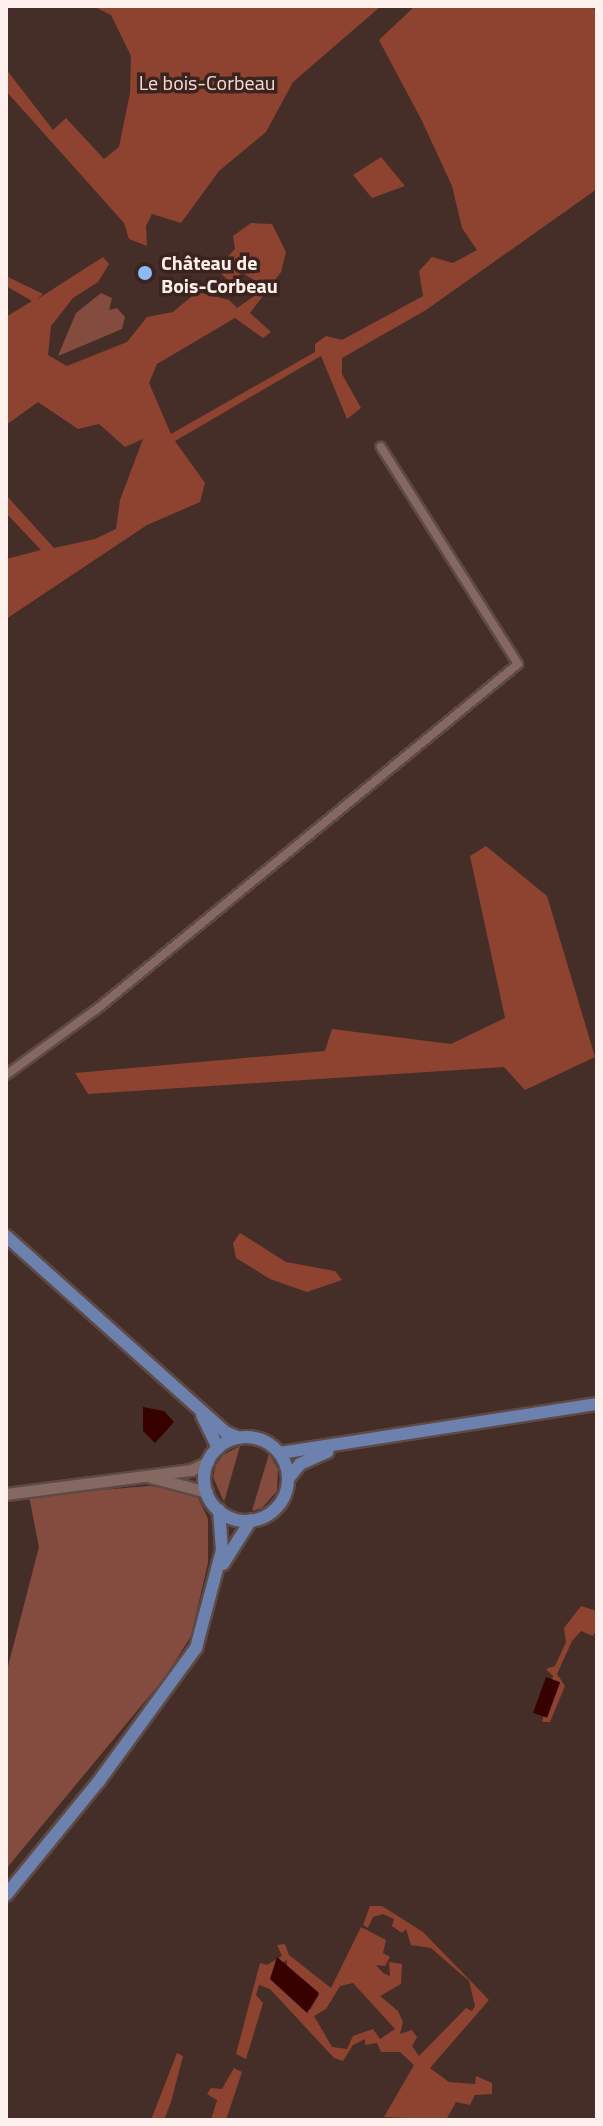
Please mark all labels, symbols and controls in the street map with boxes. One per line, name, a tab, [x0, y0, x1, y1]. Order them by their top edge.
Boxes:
park label: Le bois-Corbeau	[139, 70, 275, 94]
place label: Château de Bois-Corbeau	[161, 250, 278, 297]
marker: Château de Bois-Corbeau	[136, 264, 154, 282]

